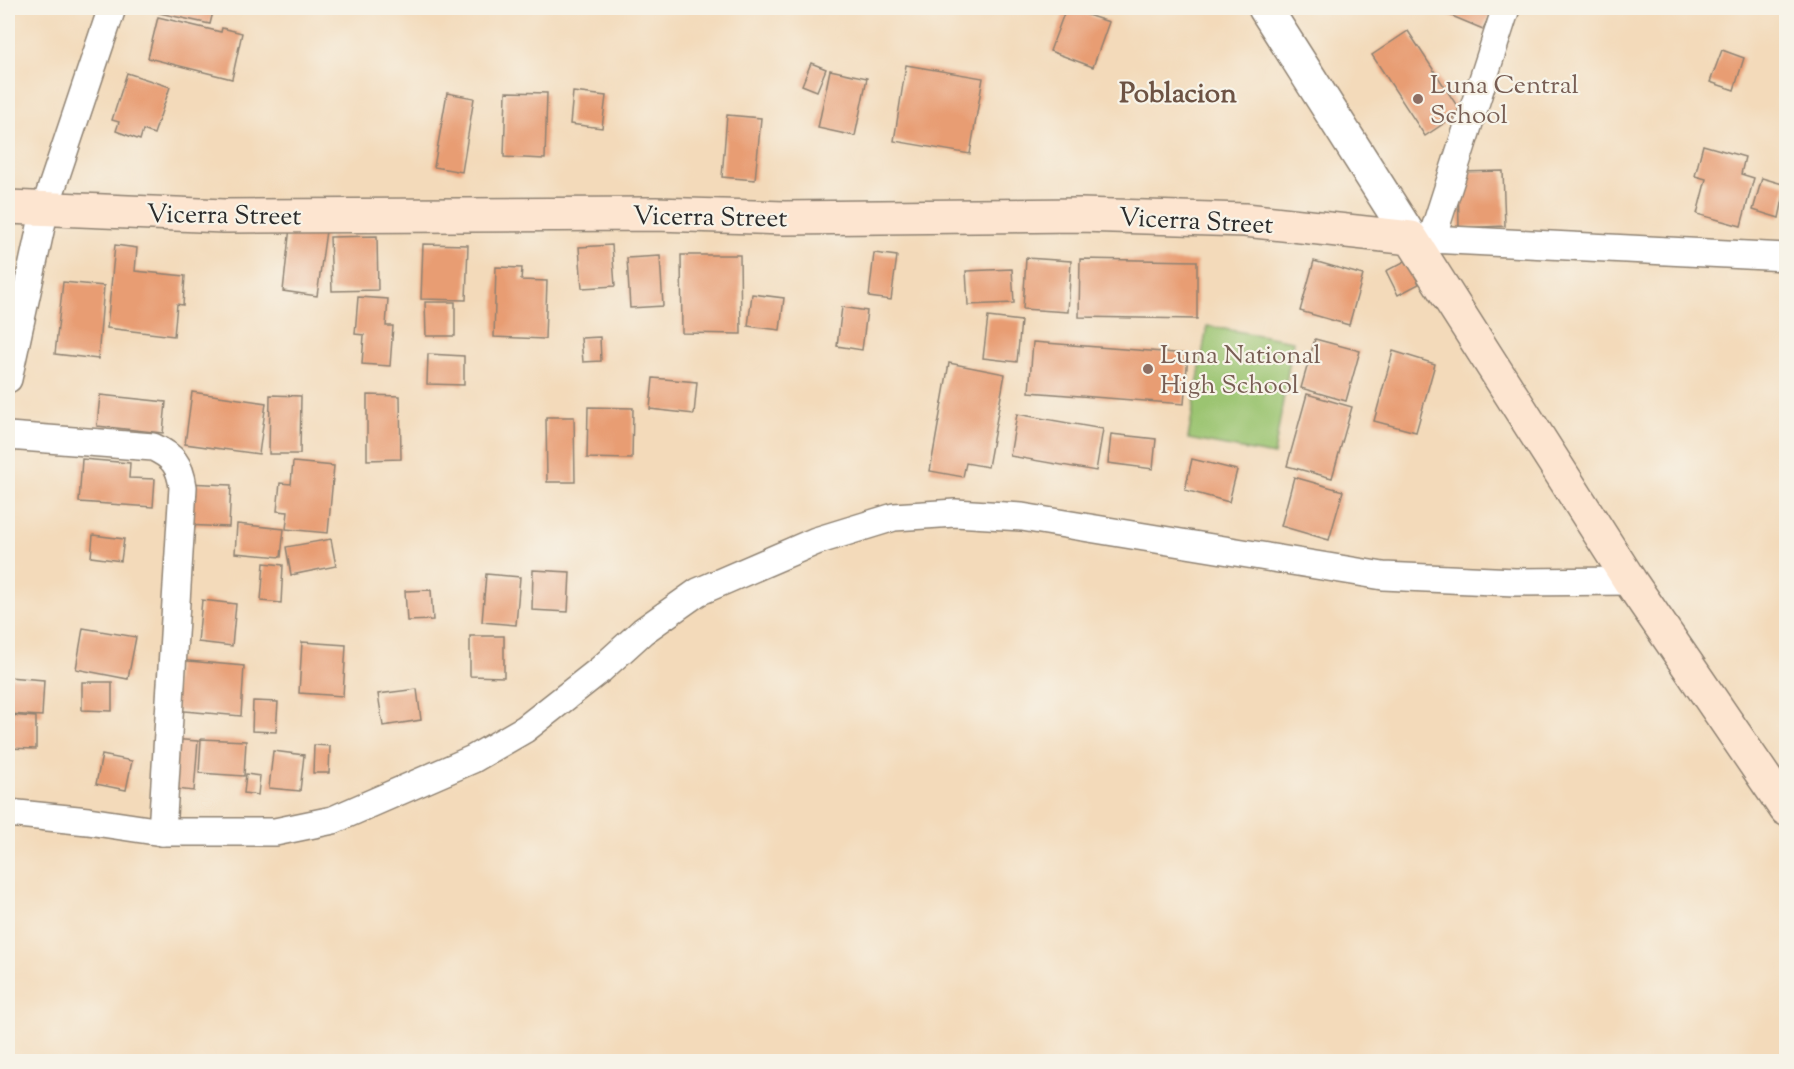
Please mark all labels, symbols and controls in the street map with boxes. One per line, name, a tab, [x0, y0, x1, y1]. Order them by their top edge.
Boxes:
place label: Luna Central School	[1430, 68, 1579, 135]
district label: Poblacion	[1119, 75, 1237, 115]
marker: Luna Central School	[1411, 92, 1425, 106]
street label: Vicerra Street	[146, 197, 302, 236]
street label: Vicerra Street	[632, 199, 788, 238]
street label: Vicerra Street	[1118, 200, 1274, 245]
place label: Luna National High School	[1160, 338, 1321, 405]
marker: Luna National High School	[1141, 362, 1155, 376]

